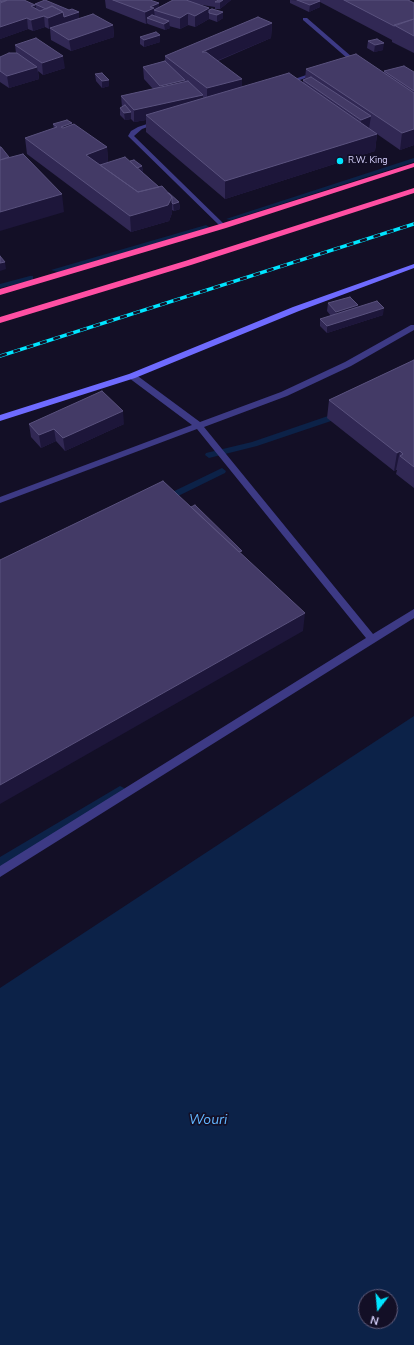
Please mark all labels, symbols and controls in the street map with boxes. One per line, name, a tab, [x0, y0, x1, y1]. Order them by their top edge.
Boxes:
marker: R.W. King	[335, 156, 345, 166]
place label: R.W. King	[348, 156, 388, 166]
water label: Wouri	[189, 1113, 227, 1129]
north arrow	[358, 1289, 398, 1329]
text: N	[369, 1312, 381, 1328]

